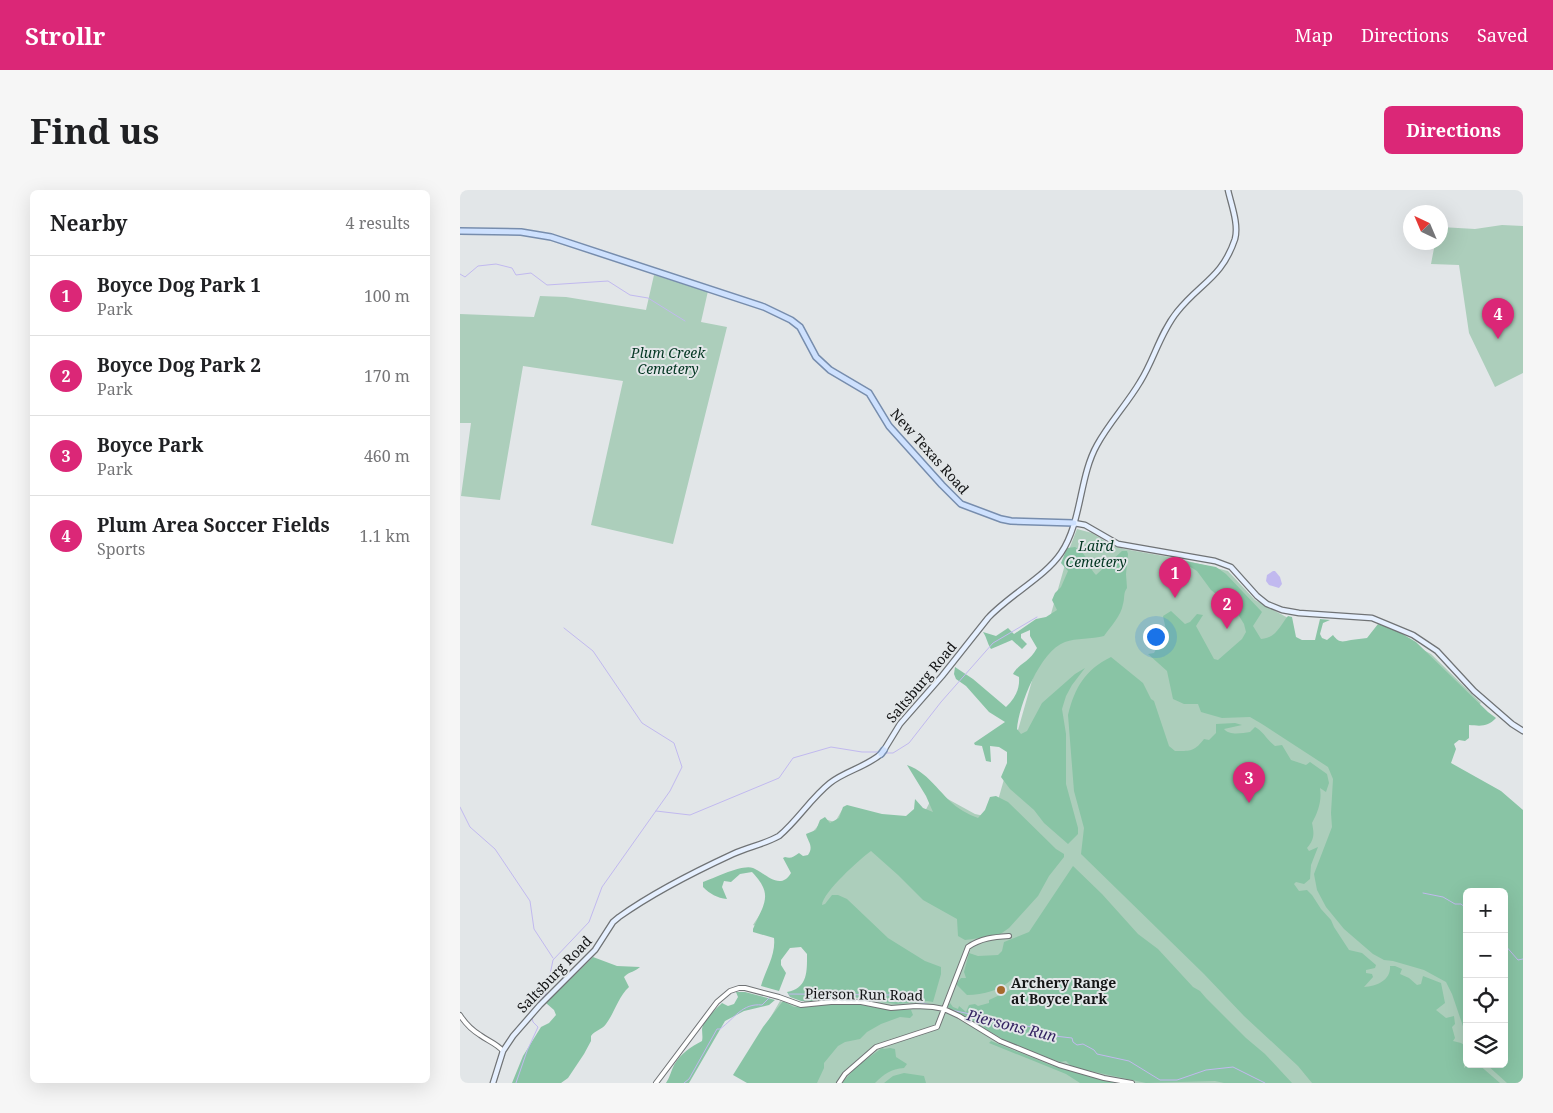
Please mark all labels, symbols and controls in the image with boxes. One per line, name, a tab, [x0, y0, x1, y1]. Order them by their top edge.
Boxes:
text: Strollr	[25, 19, 105, 52]
text: Map	[1295, 23, 1333, 47]
text: Directions	[1361, 23, 1449, 47]
text: Saved	[1477, 23, 1528, 47]
button: Directions	[1384, 106, 1523, 154]
text: Find us	[30, 107, 159, 154]
north arrow	[1403, 205, 1448, 250]
text: Nearby	[50, 209, 128, 237]
text: 4 results	[346, 212, 410, 234]
text: Boyce Dog Park 1	[97, 272, 261, 298]
text: 1	[61, 285, 71, 307]
text: 100 m	[364, 285, 410, 307]
text: Park	[97, 298, 133, 320]
pin: 4	[1482, 298, 1514, 339]
park label: Plum Creek Cemetery	[630, 343, 706, 378]
text: Boyce Dog Park 2	[97, 352, 261, 378]
text: 2	[61, 365, 71, 387]
text: 170 m	[364, 365, 410, 387]
text: Park	[97, 378, 133, 400]
street label: New Texas Road	[886, 404, 974, 498]
text: Boyce Park	[97, 432, 203, 458]
text: 3	[61, 445, 71, 467]
text: 460 m	[364, 445, 410, 467]
text: Park	[97, 458, 133, 480]
text: Plum Area Soccer Fields	[97, 512, 330, 538]
text: 4	[61, 525, 71, 547]
text: 1.1 km	[359, 525, 410, 547]
park label: Laird Cemetery	[1065, 536, 1127, 571]
text: Sports	[97, 538, 145, 560]
pin: 1	[1159, 557, 1191, 598]
pin: 2	[1211, 588, 1243, 629]
your location	[1143, 624, 1169, 650]
street label: Saltsburg Road	[882, 637, 961, 726]
pin: 3	[1233, 762, 1265, 803]
map controls	[1463, 888, 1508, 1068]
button: +	[1463, 888, 1508, 933]
street label: Saltsburg Road	[512, 931, 596, 1017]
button: −	[1463, 933, 1508, 978]
place label: Archery Range at Boyce Park	[1011, 973, 1116, 1008]
button: locate	[1463, 978, 1508, 1023]
street label: Pierson Run Road	[805, 983, 924, 1005]
marker: Archery Range at Boyce Park	[995, 984, 1007, 996]
water label: Piersons Run	[964, 1004, 1059, 1046]
button: layers	[1463, 1023, 1508, 1068]

